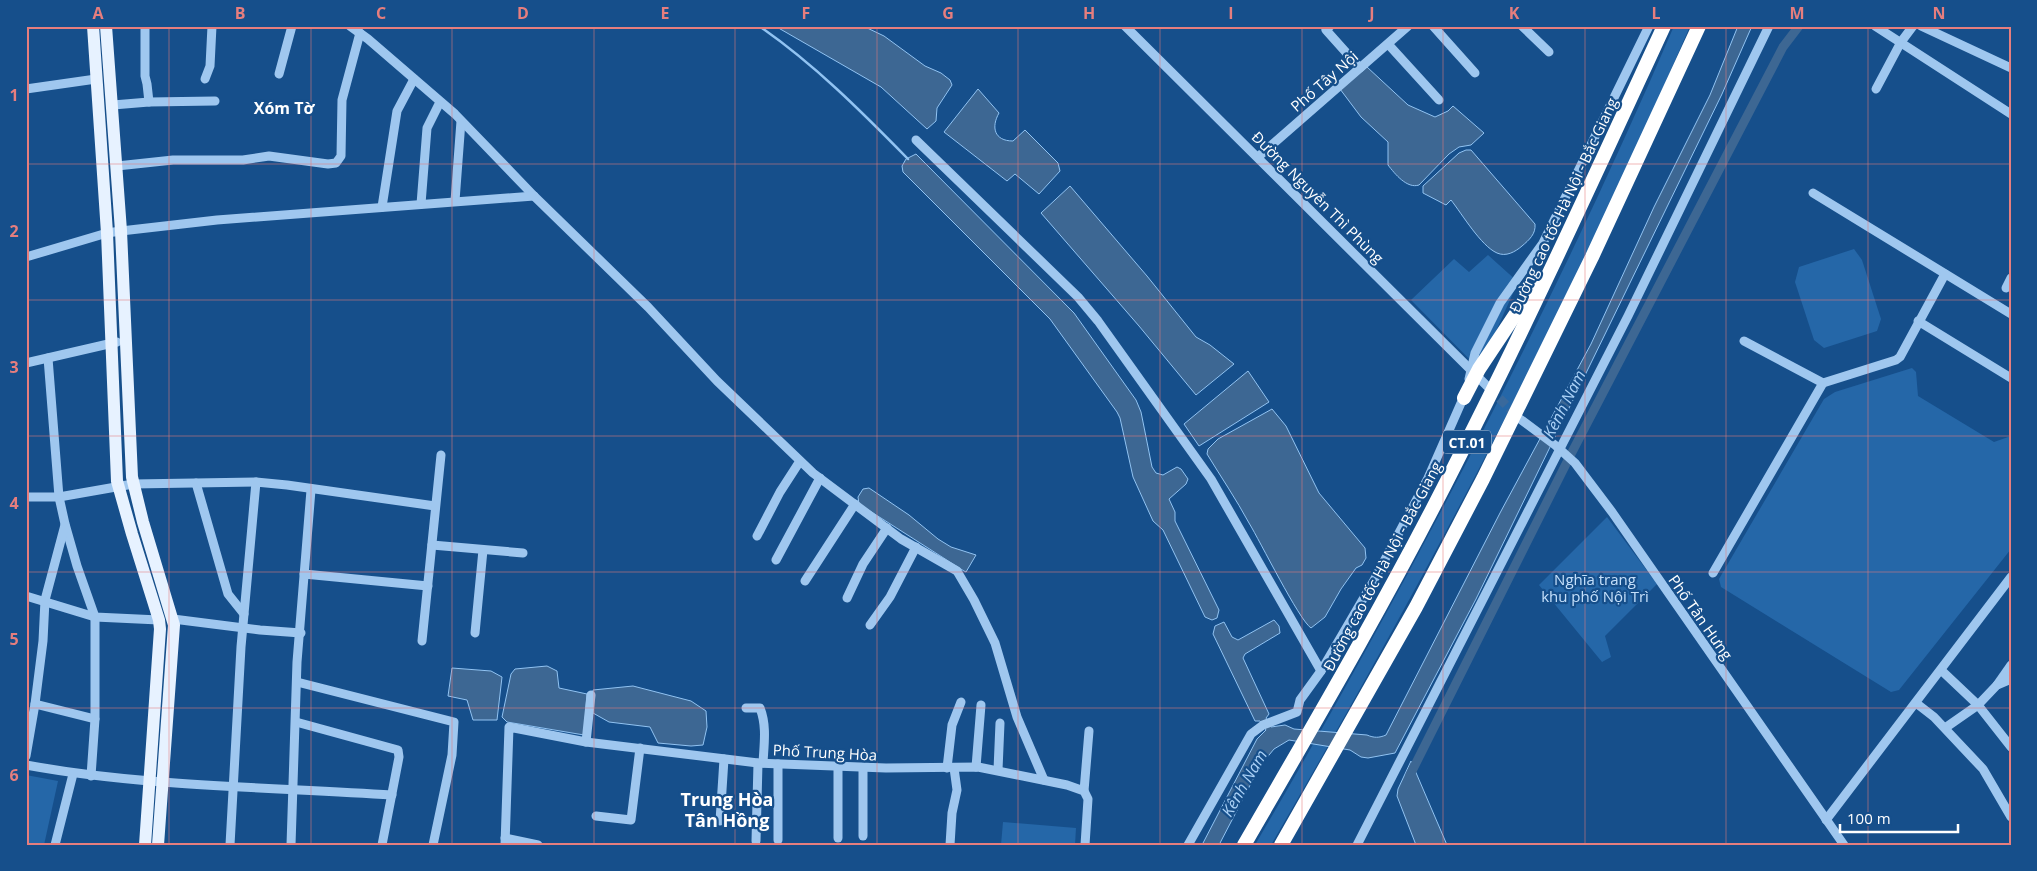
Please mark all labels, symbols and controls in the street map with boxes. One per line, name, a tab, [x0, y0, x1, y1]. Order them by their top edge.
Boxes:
text: A	[92, 2, 104, 24]
text: B	[235, 2, 245, 24]
text: C	[376, 2, 386, 24]
text: D	[517, 2, 529, 24]
text: E	[661, 2, 670, 24]
text: F	[802, 2, 810, 24]
text: G	[942, 2, 954, 24]
text: H	[1083, 2, 1095, 24]
text: I	[1228, 2, 1234, 24]
text: J	[1367, 2, 1375, 24]
text: K	[1509, 2, 1520, 24]
text: L	[1651, 2, 1661, 24]
text: M	[1789, 2, 1805, 24]
text: N	[1932, 2, 1946, 24]
street label: Phố Tây Nội	[1286, 46, 1362, 116]
text: 1	[9, 84, 19, 106]
street label: Đường cao tốc Hà Nội - Bắc Giang	[1504, 94, 1622, 316]
district label: Xóm Tờ	[254, 97, 315, 119]
street label: Đường Nguyễn Thì Phùng	[1248, 127, 1388, 267]
text: 2	[9, 220, 19, 242]
text: 3	[9, 356, 19, 378]
water label: Kênh Nam	[1537, 366, 1591, 442]
road number: CT.01	[1443, 431, 1491, 454]
street label: Đường cao tốc Hà Nội - Bắc Giang	[1318, 458, 1446, 674]
text: 4	[9, 492, 19, 514]
park label: Nghĩa trang khu phố Nội Trì	[1541, 569, 1649, 606]
street label: Phố Tân Hưng	[1664, 571, 1738, 663]
text: 5	[9, 628, 19, 650]
street label: Phố Trung Hòa	[772, 739, 878, 765]
water label: Kênh Nam	[1216, 746, 1272, 820]
text: 6	[9, 764, 19, 786]
district label: Trung Hòa Tân Hồng	[681, 787, 773, 832]
scale bar	[1840, 801, 1957, 833]
text: 100 m	[1847, 808, 1891, 828]

